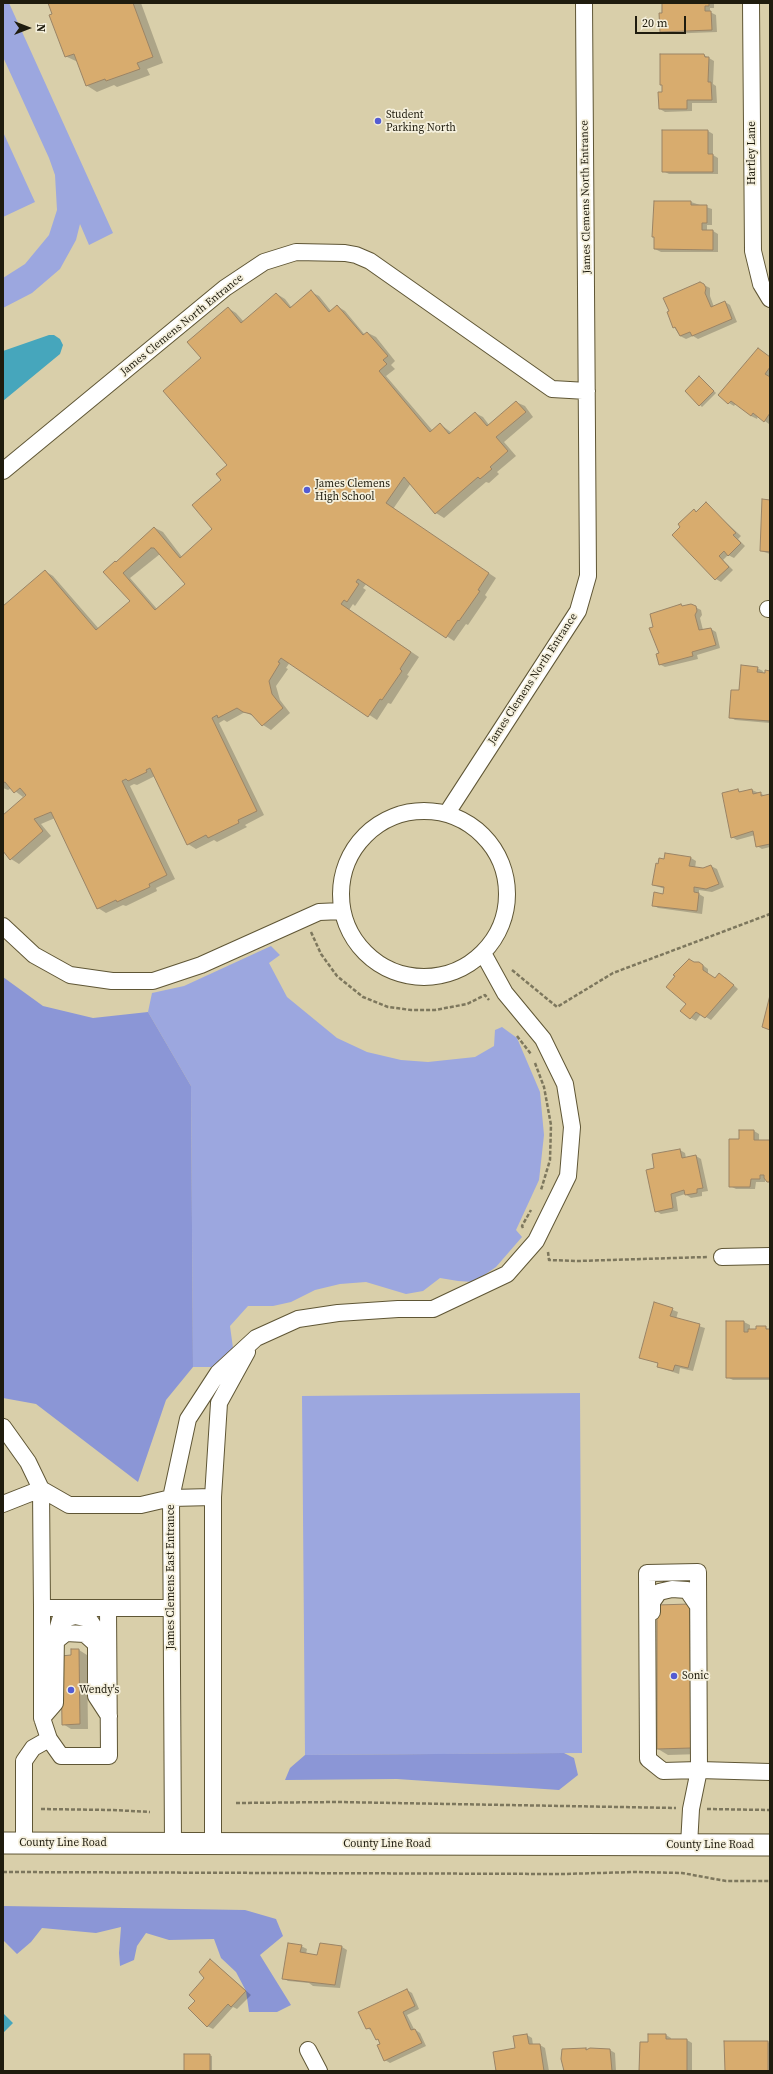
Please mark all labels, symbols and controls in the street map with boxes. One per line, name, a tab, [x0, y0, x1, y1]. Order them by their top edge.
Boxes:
north arrow	[8, 8, 48, 48]
scale bar	[637, 8, 688, 34]
text: 20 m	[642, 15, 668, 31]
text: N	[33, 24, 48, 32]
place label: Student Parking North	[386, 108, 456, 134]
marker: Student Parking North	[373, 116, 383, 126]
street label: James Clemens North Entrance	[578, 120, 594, 274]
street label: Hartley Lane	[745, 121, 759, 185]
street label: James Clemens North Entrance	[118, 271, 246, 379]
place label: James Clemens High School	[315, 477, 390, 503]
marker: James Clemens High School	[302, 485, 312, 495]
street label: James Clemens North Entrance	[486, 611, 580, 747]
street label: James Clemens East Entrance	[164, 1504, 178, 1650]
place label: Sonic	[682, 1669, 709, 1683]
marker: Sonic	[669, 1671, 679, 1681]
place label: Wendy's	[79, 1683, 119, 1697]
marker: Wendy's	[66, 1685, 76, 1695]
street label: County Line Road	[19, 1836, 107, 1850]
street label: County Line Road	[343, 1837, 431, 1851]
street label: County Line Road	[666, 1838, 754, 1852]

